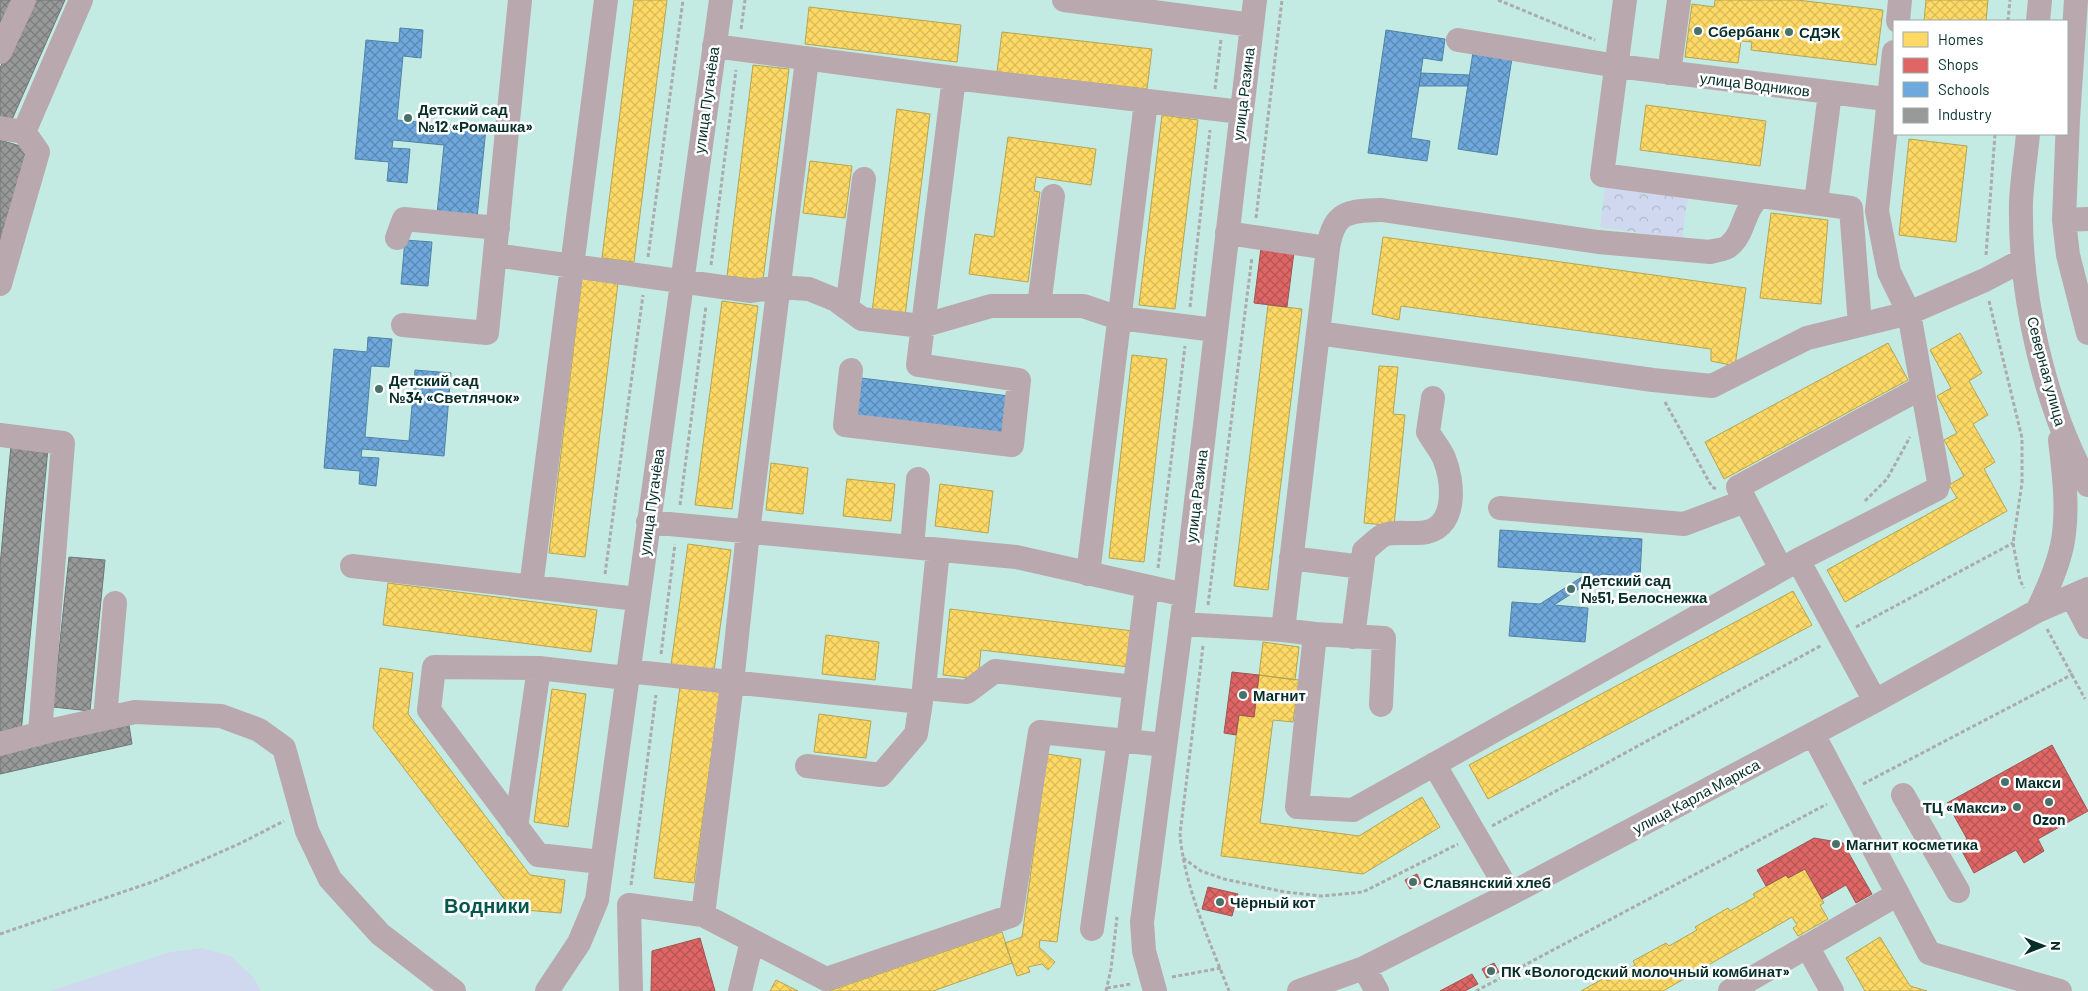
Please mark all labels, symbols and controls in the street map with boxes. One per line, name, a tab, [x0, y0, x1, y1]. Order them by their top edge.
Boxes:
legend	[1893, 20, 2068, 135]
place label: Сбербанк	[1708, 22, 1780, 40]
place label: СДЭК	[1799, 23, 1841, 41]
marker: Сбербанк	[1692, 25, 1704, 37]
marker: СДЭК	[1783, 26, 1795, 38]
text: Homes	[1938, 30, 1983, 48]
street label: улица Пугачёва	[690, 45, 723, 155]
street label: улица Разина	[1228, 46, 1258, 142]
text: Shops	[1938, 55, 1978, 73]
street label: улица Водников	[1699, 68, 1811, 100]
text: Schools	[1938, 80, 1990, 98]
place label: Детский сад №12 «Ромашка»	[418, 100, 533, 135]
text: Industry	[1938, 105, 1992, 123]
marker: Детский сад №12 «Ромашка»	[402, 112, 414, 124]
street label: Северная улица	[2024, 314, 2070, 428]
place label: Детский сад №34 «Светлячок»	[389, 371, 520, 406]
marker: Детский сад №34 «Светлячок»	[373, 383, 385, 395]
street label: улица Пугачёва	[635, 447, 668, 557]
street label: улица Разина	[1181, 448, 1211, 544]
place label: Детский сад №51, Белоснежка	[1581, 571, 1708, 606]
marker: Детский сад №51, Белоснежка	[1565, 583, 1577, 595]
place label: Магнит	[1253, 686, 1306, 704]
marker: Магнит	[1237, 689, 1249, 701]
street label: улица Карла Маркса	[1629, 755, 1763, 837]
place label: Макси	[2015, 773, 2061, 791]
marker: Макси	[1999, 776, 2011, 788]
marker: Ozon	[2043, 796, 2055, 808]
place label: ТЦ «Макси»	[1923, 798, 2007, 816]
marker: ТЦ «Макси»	[2011, 801, 2023, 813]
place label: Ozon	[2033, 810, 2065, 828]
place label: Магнит косметика	[1846, 835, 1979, 853]
marker: Магнит косметика	[1830, 838, 1842, 850]
place label: Славянский хлеб	[1423, 873, 1551, 891]
marker: Славянский хлеб	[1407, 876, 1419, 888]
district label: Водники	[444, 893, 530, 917]
place label: Чёрный кот	[1230, 893, 1316, 911]
marker: Чёрный кот	[1214, 896, 1226, 908]
north arrow	[2018, 921, 2068, 971]
text: N	[2048, 941, 2065, 951]
place label: ПК «Вологодский молочный комбинат»	[1501, 962, 1790, 980]
marker: ПК «Вологодский молочный комбинат»	[1485, 965, 1497, 977]

